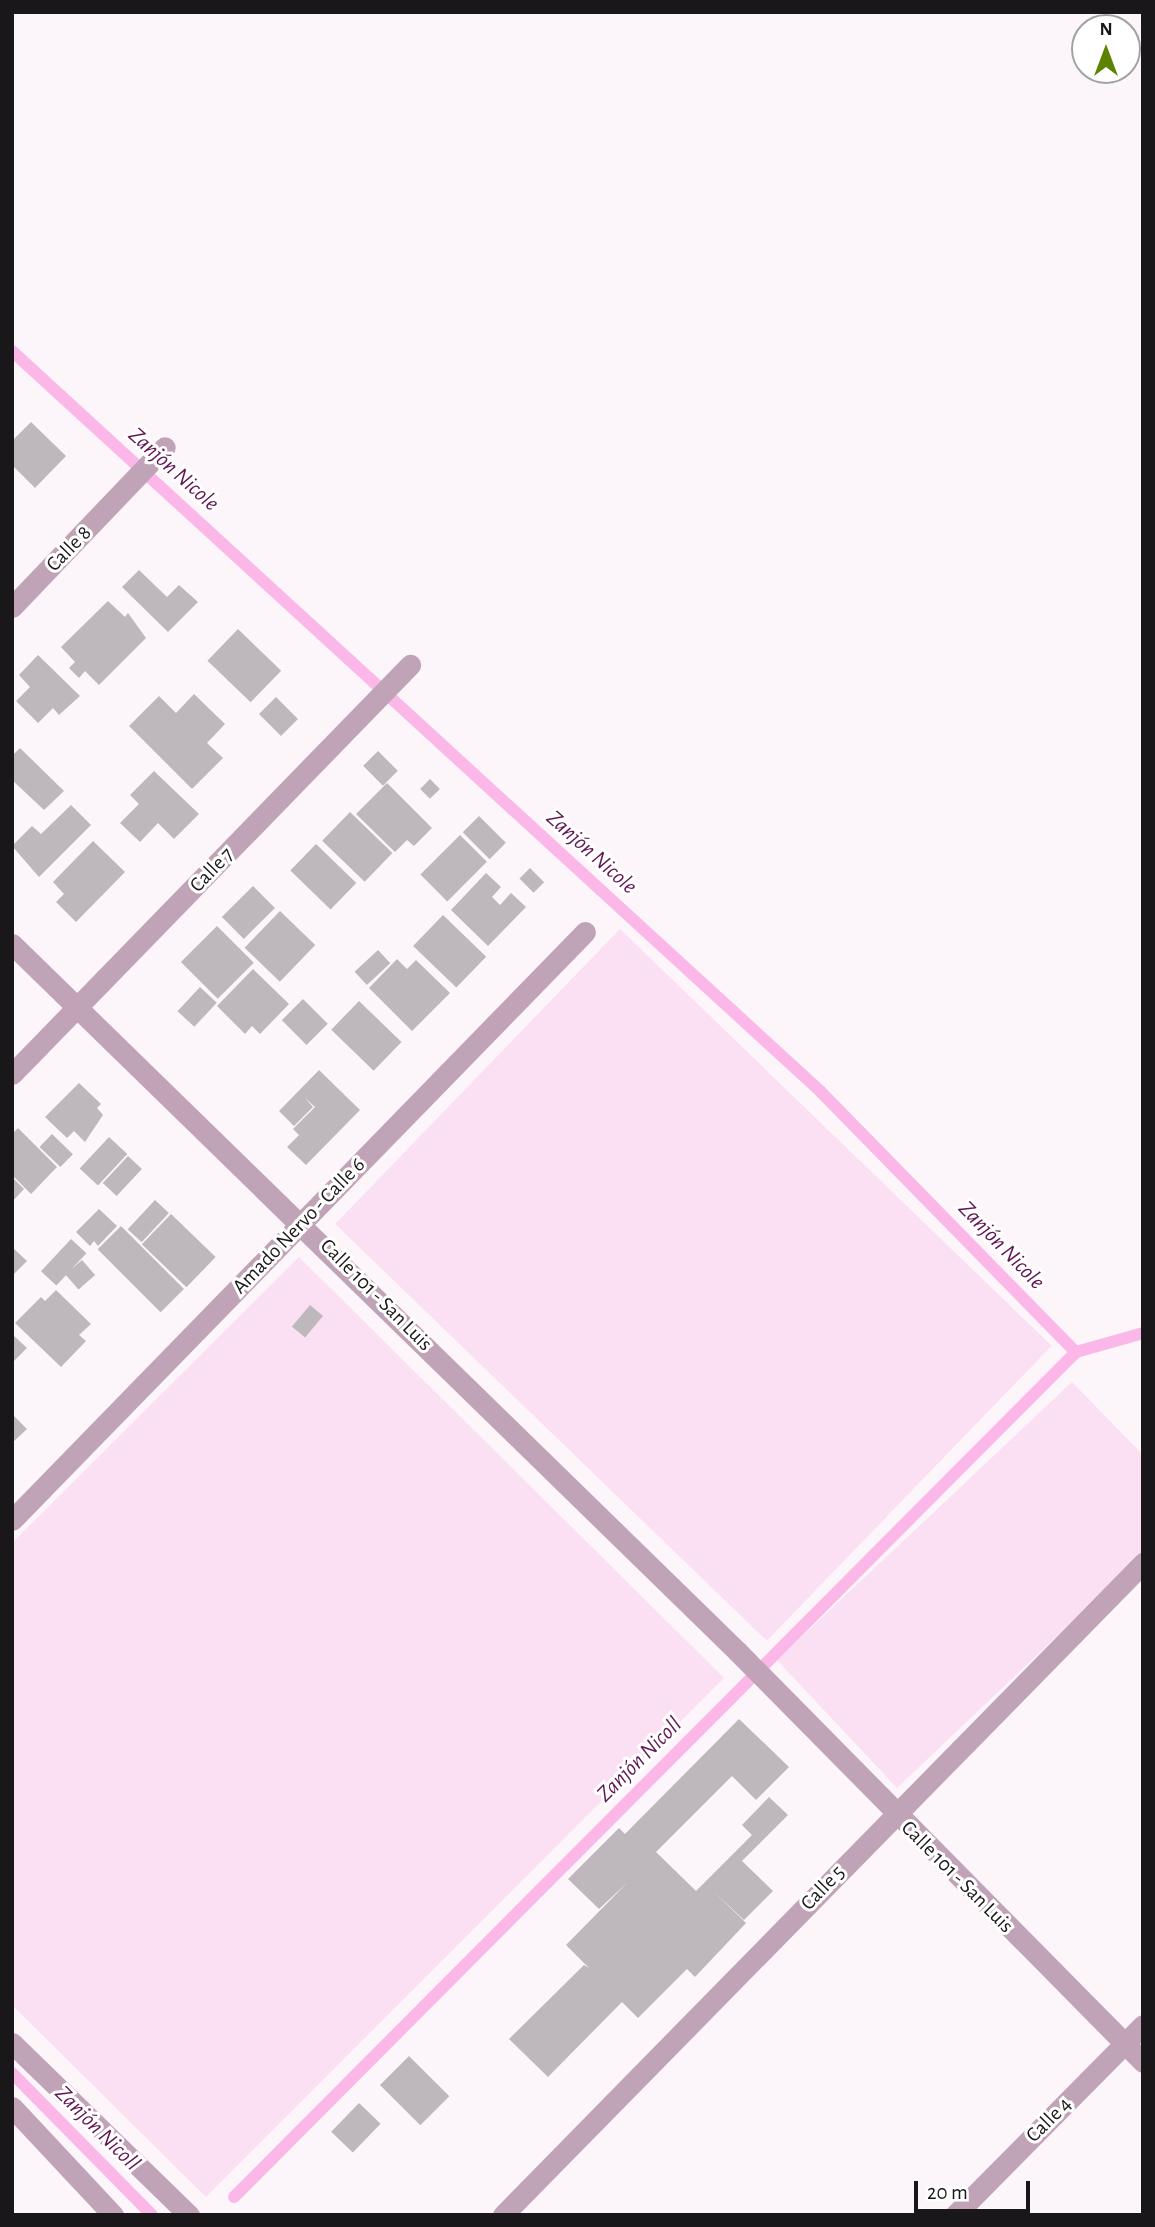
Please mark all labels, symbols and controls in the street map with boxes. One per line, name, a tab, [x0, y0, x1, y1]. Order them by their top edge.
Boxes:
north arrow	[1071, 14, 1141, 84]
text: N	[1099, 20, 1113, 39]
water label: Zanjón Nicole	[122, 422, 224, 518]
street label: Calle 8	[41, 521, 97, 577]
water label: Zanjón Nicole	[540, 805, 642, 901]
street label: Calle 7	[185, 842, 239, 898]
street label: Amado Nervo - Calle 6	[227, 1153, 371, 1299]
water label: Zanjón Nicole	[952, 1196, 1050, 1296]
street label: Calle 101 - San Luis	[315, 1234, 437, 1356]
water label: Zanjón Nicoll	[592, 1712, 688, 1808]
street label: Calle 101 - San Luis	[896, 1816, 1018, 1938]
street label: Calle 5	[796, 1860, 850, 1916]
water label: Zanjón Nicoll	[49, 2081, 145, 2177]
street label: Calle 4	[1021, 2092, 1077, 2148]
scale bar	[917, 2168, 1032, 2212]
text: 20 m	[927, 2182, 968, 2203]

